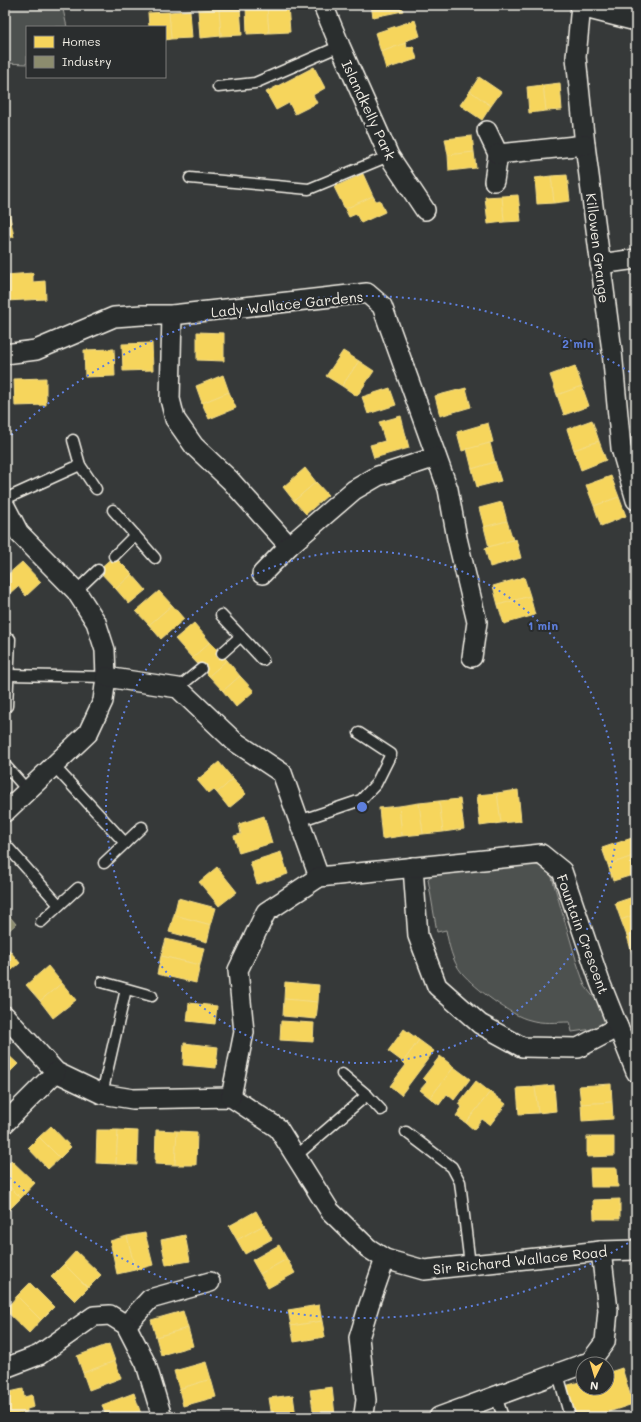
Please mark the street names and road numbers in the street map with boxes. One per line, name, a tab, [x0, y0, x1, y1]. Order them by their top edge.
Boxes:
street label: Islandkelly Park	[337, 57, 401, 163]
street label: Killowen Grange	[582, 192, 614, 304]
street label: Lady Wallace Gardens	[210, 287, 364, 321]
street label: Fountain Crescent	[552, 871, 614, 997]
street label: Sir Richard Wallace Road	[432, 1241, 608, 1279]

